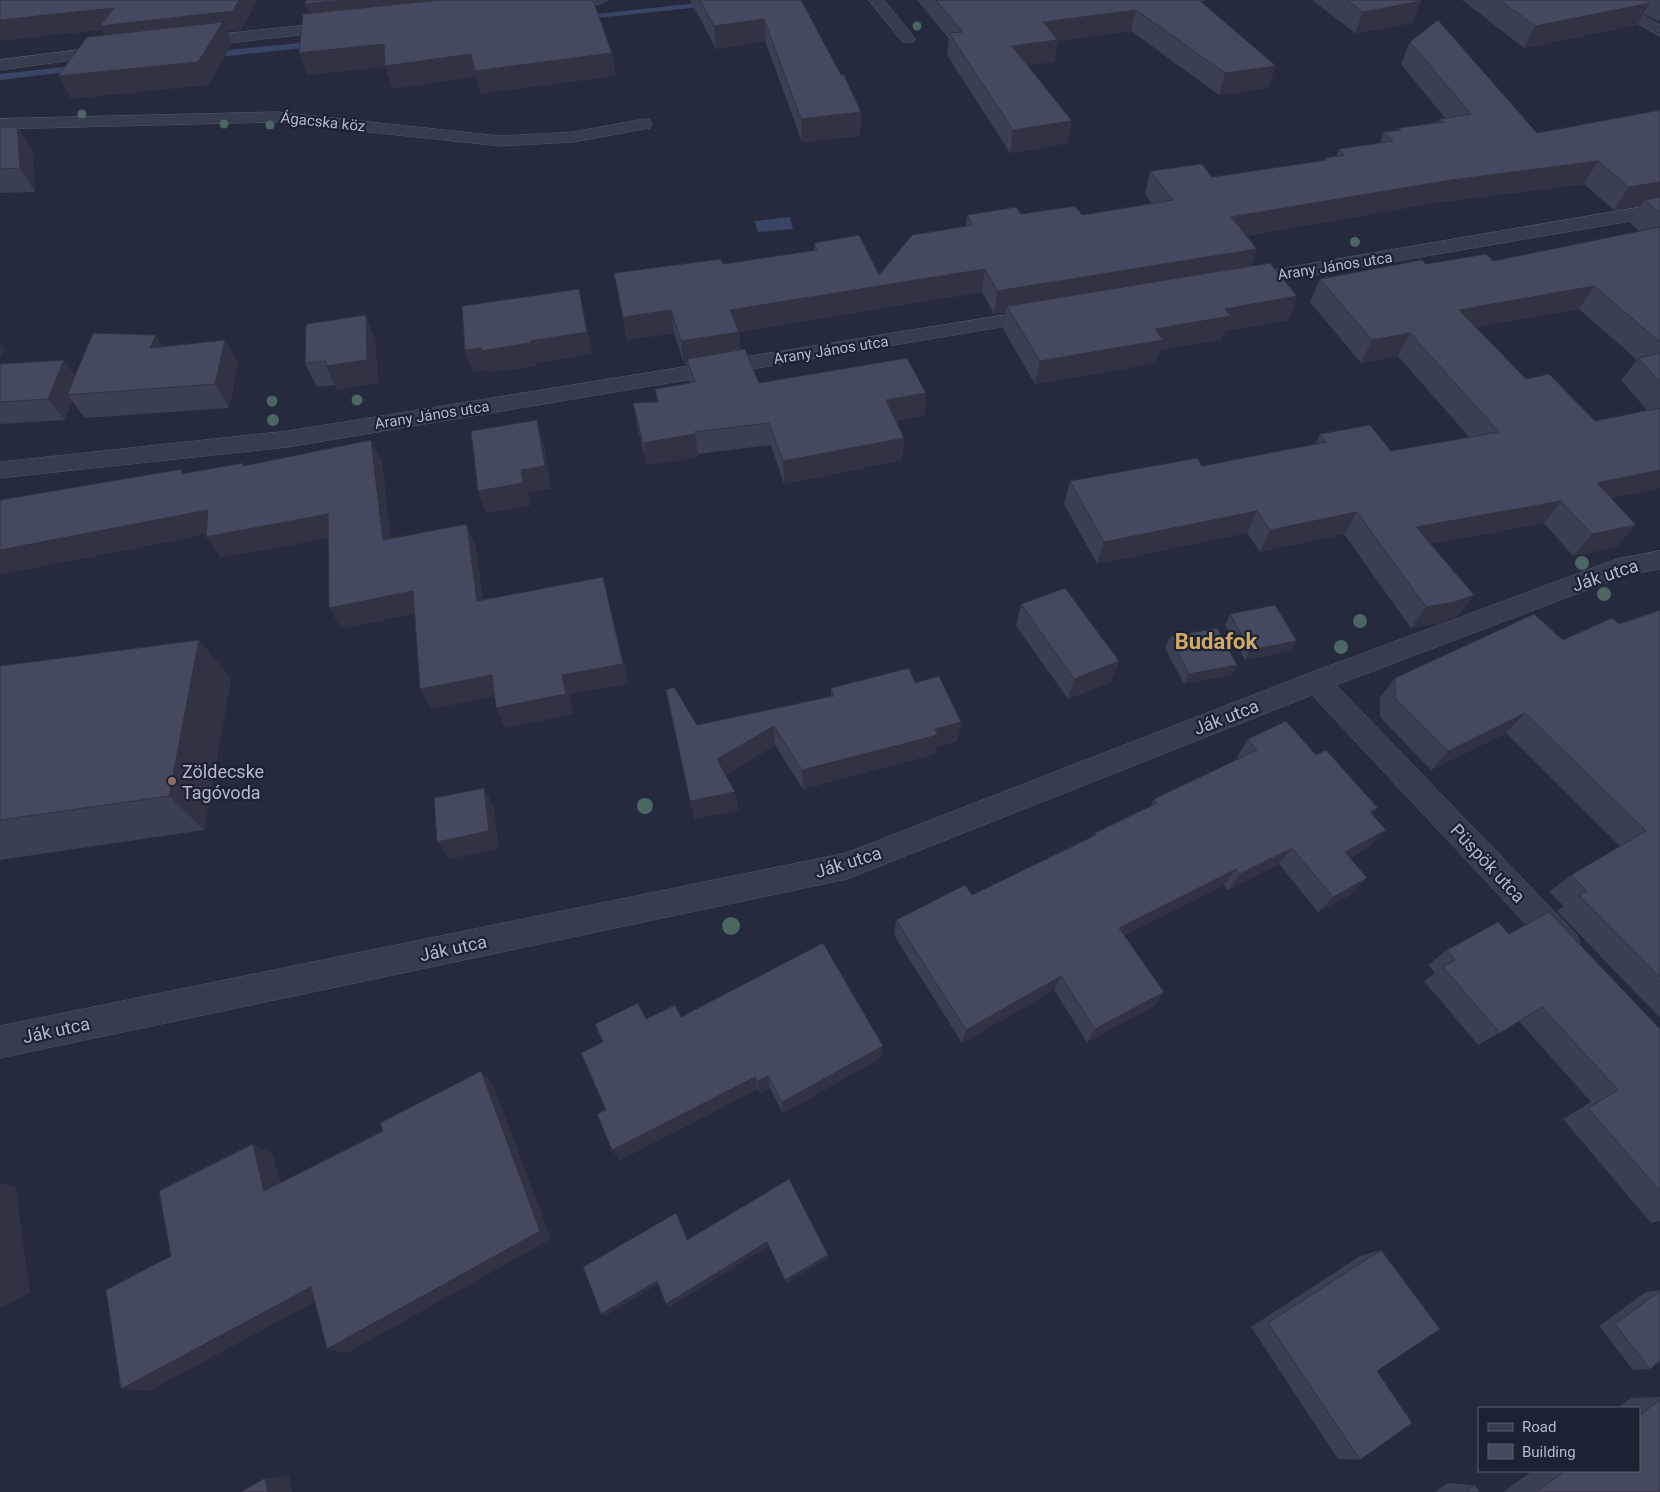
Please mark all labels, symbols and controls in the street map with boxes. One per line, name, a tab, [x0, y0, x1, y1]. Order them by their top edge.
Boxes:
street label: Ágacska köz	[280, 109, 366, 135]
street label: Arany János utca	[1276, 248, 1394, 284]
street label: Arany János utca	[772, 332, 890, 368]
street label: Arany János utca	[373, 397, 491, 433]
street label: Ják utca	[1569, 554, 1641, 596]
district label: Budafok	[1175, 629, 1258, 654]
street label: Ják utca	[1190, 695, 1262, 739]
place label: Zöldecske Tagóvoda	[182, 761, 264, 803]
marker: Zöldecske Tagóvoda	[166, 775, 178, 787]
street label: Püspök utca	[1446, 819, 1530, 907]
street label: Ják utca	[812, 842, 884, 882]
street label: Ják utca	[417, 931, 489, 965]
street label: Ják utca	[20, 1013, 92, 1047]
legend	[1478, 1407, 1640, 1472]
text: Road	[1522, 1418, 1556, 1436]
text: Building	[1522, 1443, 1576, 1461]

